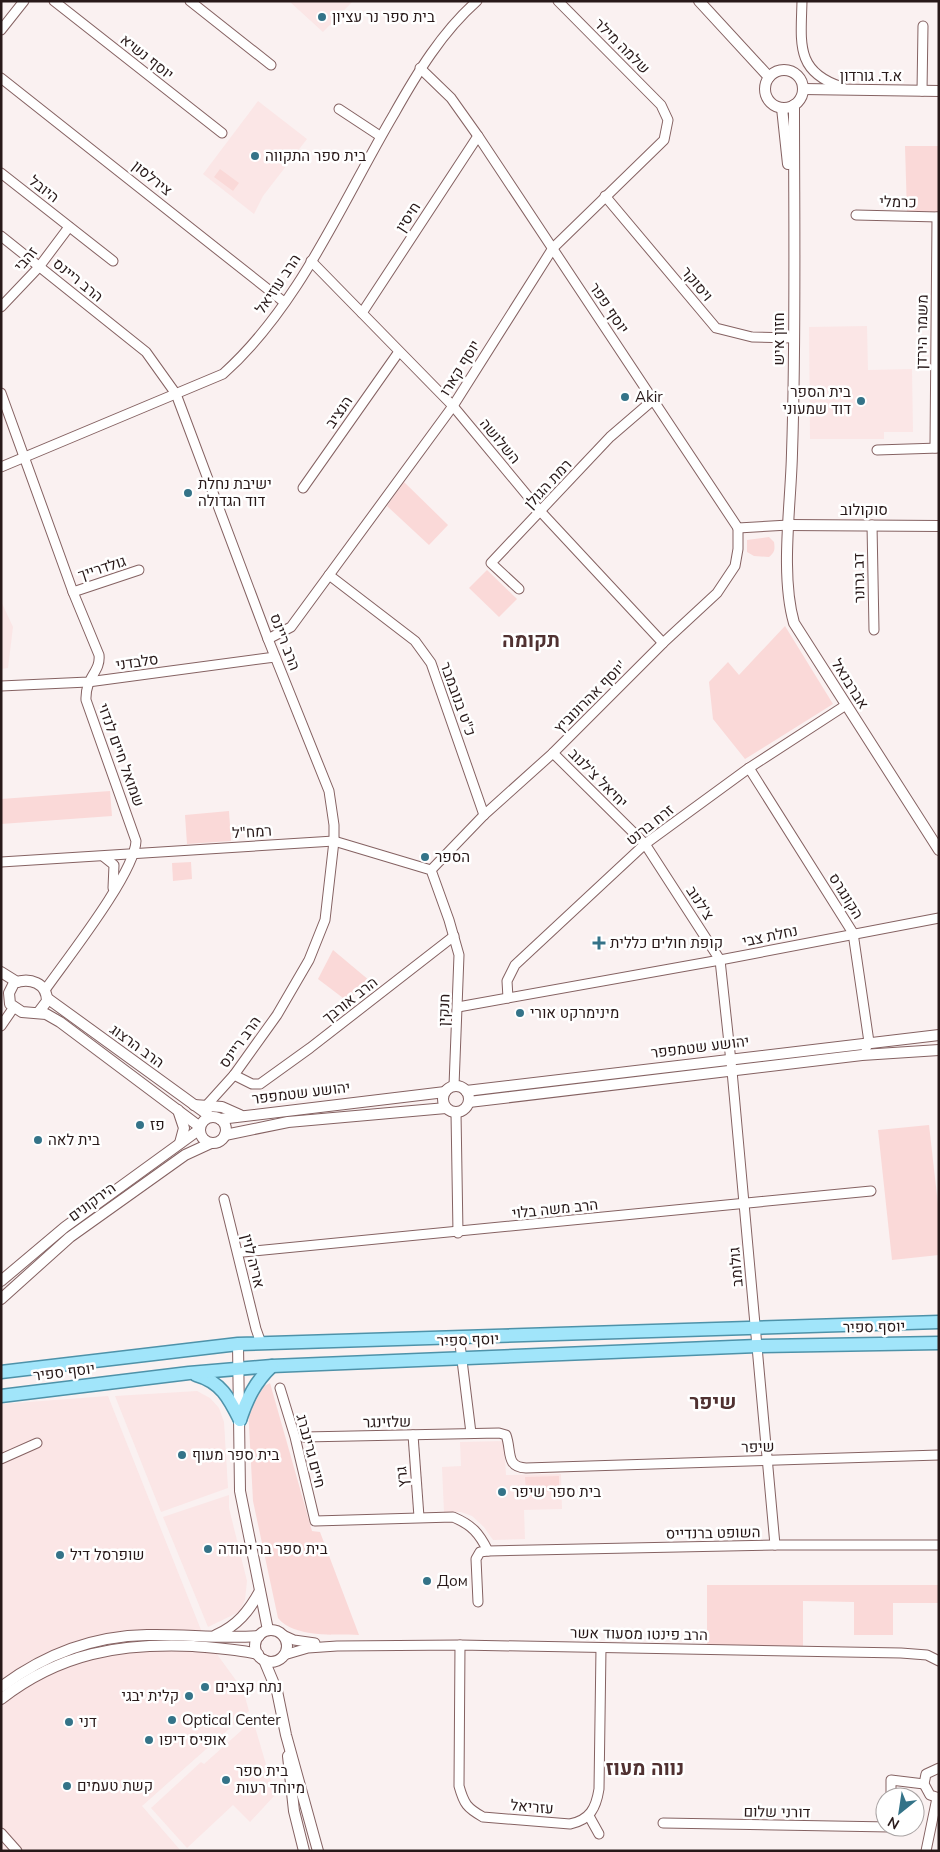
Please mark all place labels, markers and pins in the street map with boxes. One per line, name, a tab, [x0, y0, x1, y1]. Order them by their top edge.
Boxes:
place label: בית ספר נר עציון	[332, 7, 435, 26]
marker: בית ספר נר עציון	[316, 11, 328, 23]
place label: בית ספר התקווה	[265, 146, 366, 165]
marker: בית ספר התקווה	[249, 150, 261, 162]
place label: בית הספר דוד שמעוני	[783, 382, 851, 418]
place label: Akir	[635, 387, 663, 406]
marker: Akir	[619, 391, 631, 403]
marker: בית הספר דוד שמעוני	[855, 395, 867, 407]
place label: ישיבת נחלת דוד הגדולה	[198, 474, 272, 510]
marker: ישיבת נחלת דוד הגדולה	[182, 487, 194, 499]
place label: הספר	[435, 847, 470, 866]
marker: הספר	[419, 851, 431, 863]
place label: קופת חולים כללית	[610, 933, 723, 952]
marker: קופת חולים כללית	[592, 936, 606, 950]
place label: מינימרקט אורי	[530, 1003, 619, 1022]
marker: מינימרקט אורי	[514, 1007, 526, 1019]
place label: פז	[150, 1115, 165, 1134]
marker: פז	[134, 1119, 146, 1131]
place label: בית לאה	[48, 1130, 100, 1149]
marker: בית לאה	[32, 1134, 44, 1146]
place label: בית ספר מעוף	[192, 1445, 280, 1464]
marker: בית ספר מעוף	[176, 1449, 188, 1461]
place label: בית ספר שיפר	[512, 1482, 601, 1501]
marker: בית ספר שיפר	[496, 1486, 508, 1498]
place label: בית ספר בר יהודה	[218, 1539, 328, 1558]
marker: בית ספר בר יהודה	[202, 1543, 214, 1555]
place label: שופרסל דיל	[70, 1545, 144, 1564]
marker: שופרסל דיל	[54, 1549, 66, 1561]
place label: Дом	[437, 1571, 468, 1590]
marker: Дом	[421, 1575, 433, 1587]
place label: נתח קצבים	[215, 1677, 282, 1696]
marker: נתח קצבים	[199, 1681, 211, 1693]
place label: קלית יבגי	[121, 1686, 179, 1705]
marker: קלית יבגי	[183, 1690, 195, 1702]
place label: Optical Center	[182, 1710, 281, 1729]
place label: דני	[79, 1712, 97, 1731]
marker: Optical Center	[166, 1714, 178, 1726]
marker: דני	[63, 1716, 75, 1728]
place label: אופיס דיפו	[159, 1730, 227, 1749]
marker: אופיס דיפו	[143, 1734, 155, 1746]
place label: בית ספר מיוחד רעות	[236, 1761, 305, 1797]
marker: בית ספר מיוחד רעות	[220, 1774, 232, 1786]
place label: קשת טעמים	[77, 1776, 153, 1795]
marker: קשת טעמים	[61, 1780, 73, 1792]

